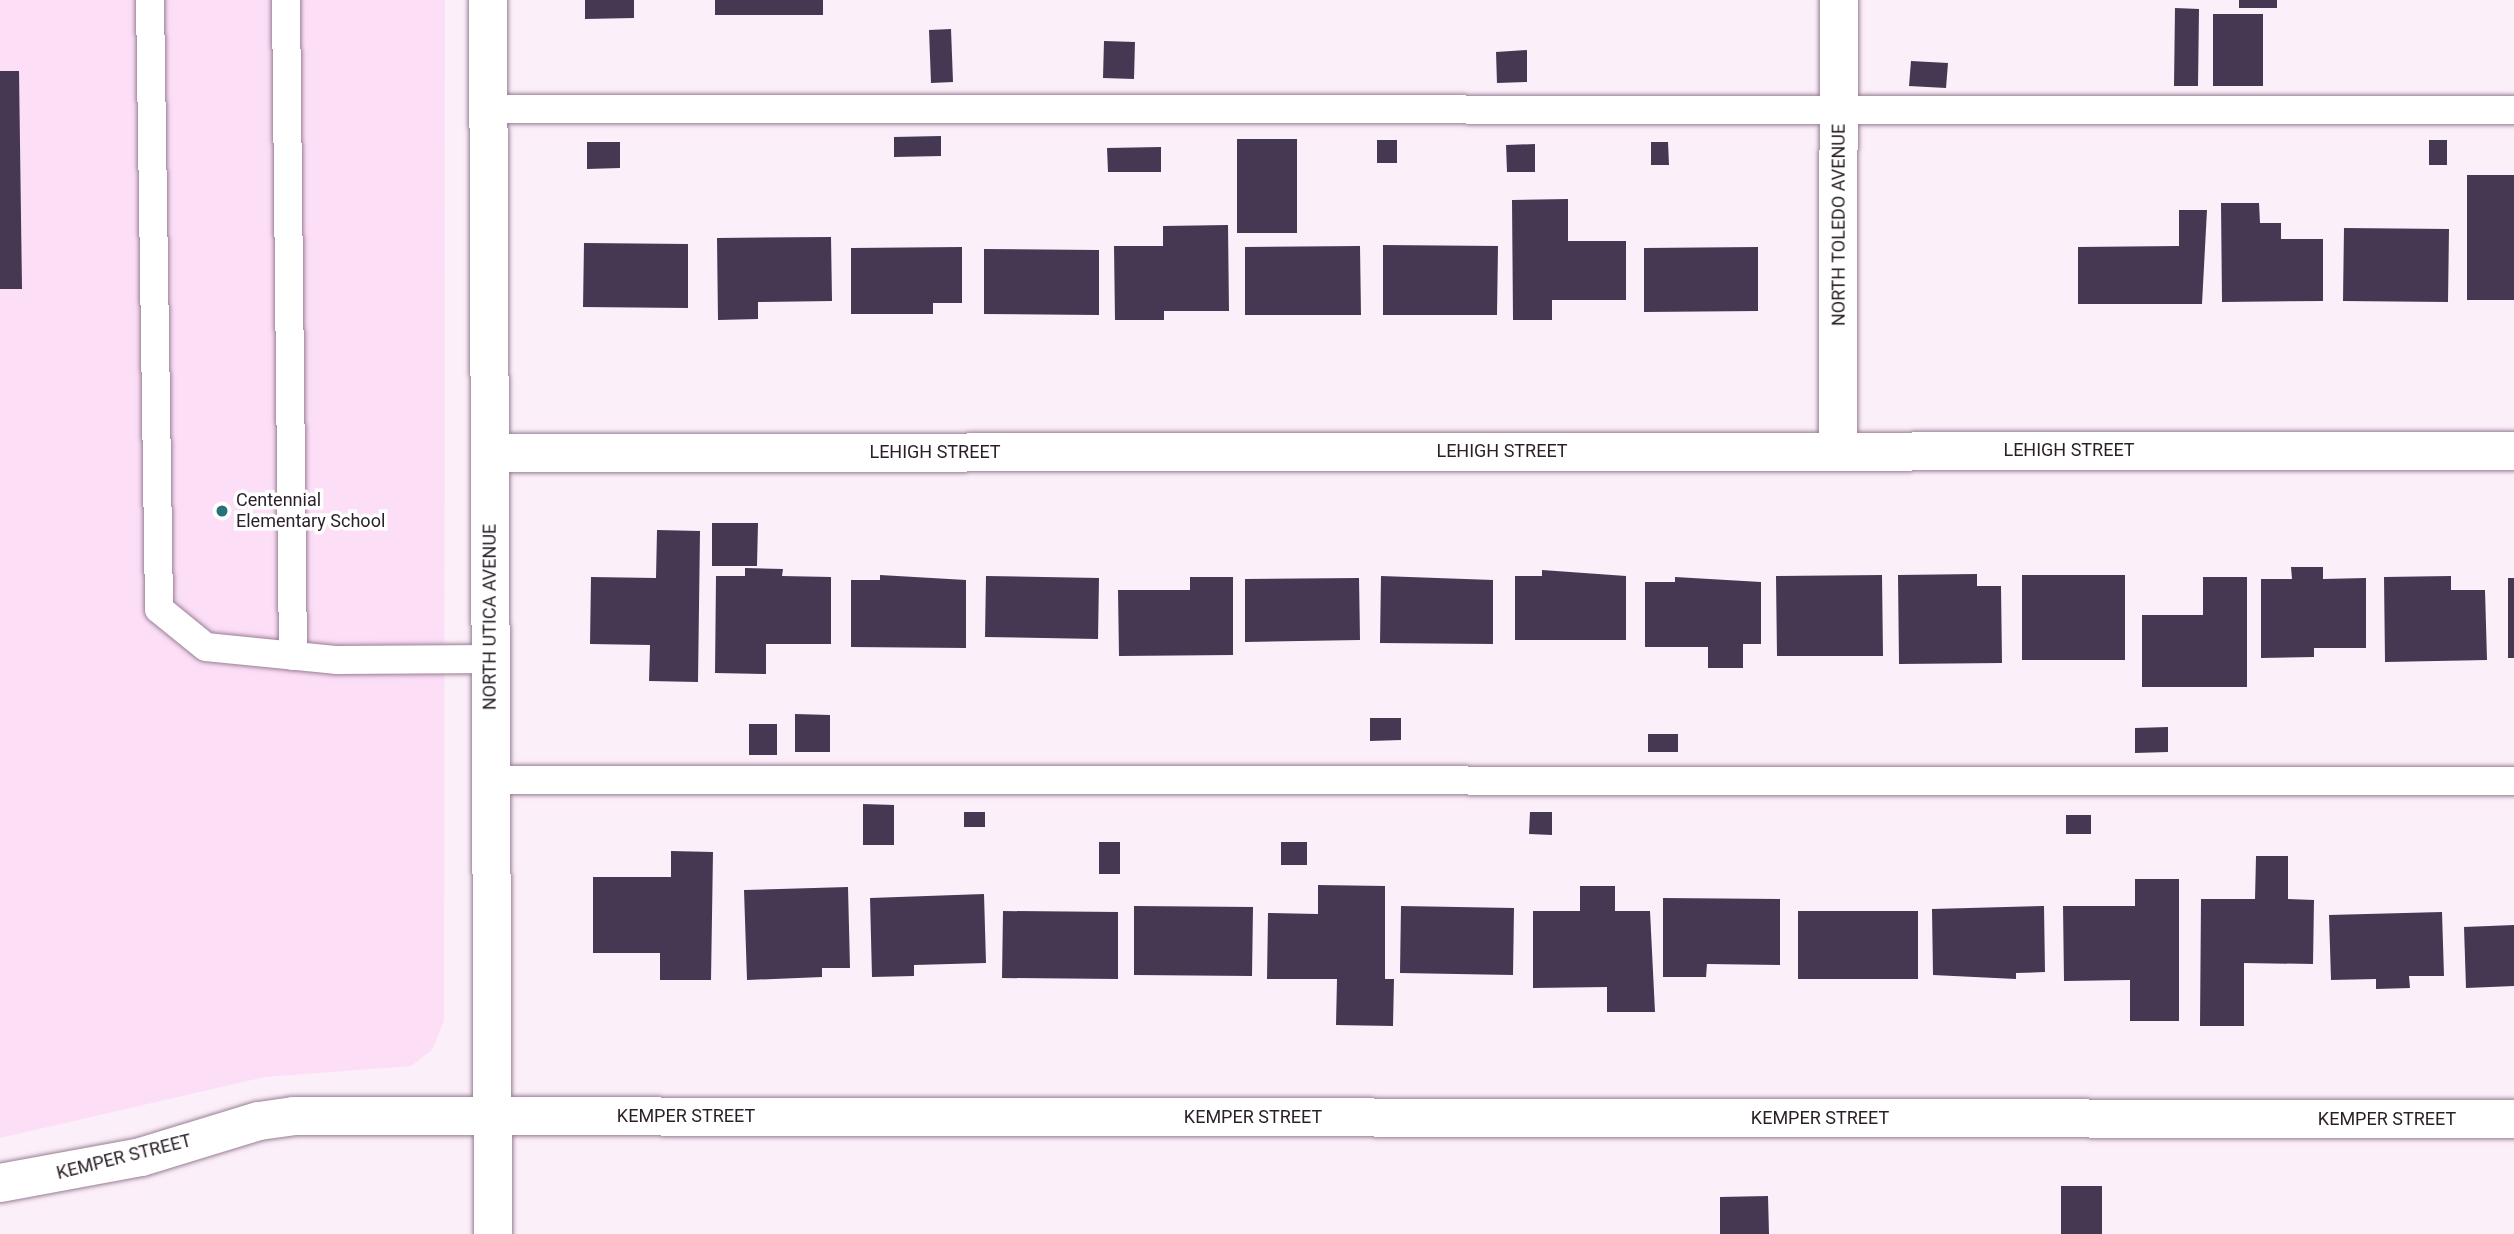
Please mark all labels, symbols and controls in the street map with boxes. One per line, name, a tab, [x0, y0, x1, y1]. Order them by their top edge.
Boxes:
street label: NORTH TOLEDO AVENUE	[1828, 124, 1850, 326]
street label: LEHIGH STREET	[2003, 439, 2135, 461]
street label: LEHIGH STREET	[1436, 440, 1568, 462]
street label: LEHIGH STREET	[869, 441, 1001, 463]
place label: Centennial Elementary School	[236, 490, 385, 532]
marker: Centennial Elementary School	[214, 503, 230, 519]
street label: NORTH UTICA AVENUE	[479, 524, 501, 710]
street label: KEMPER STREET	[617, 1105, 755, 1127]
street label: KEMPER STREET	[1184, 1106, 1322, 1128]
street label: KEMPER STREET	[1751, 1107, 1889, 1129]
street label: KEMPER STREET	[2318, 1108, 2456, 1130]
street label: KEMPER STREET	[54, 1130, 194, 1184]

